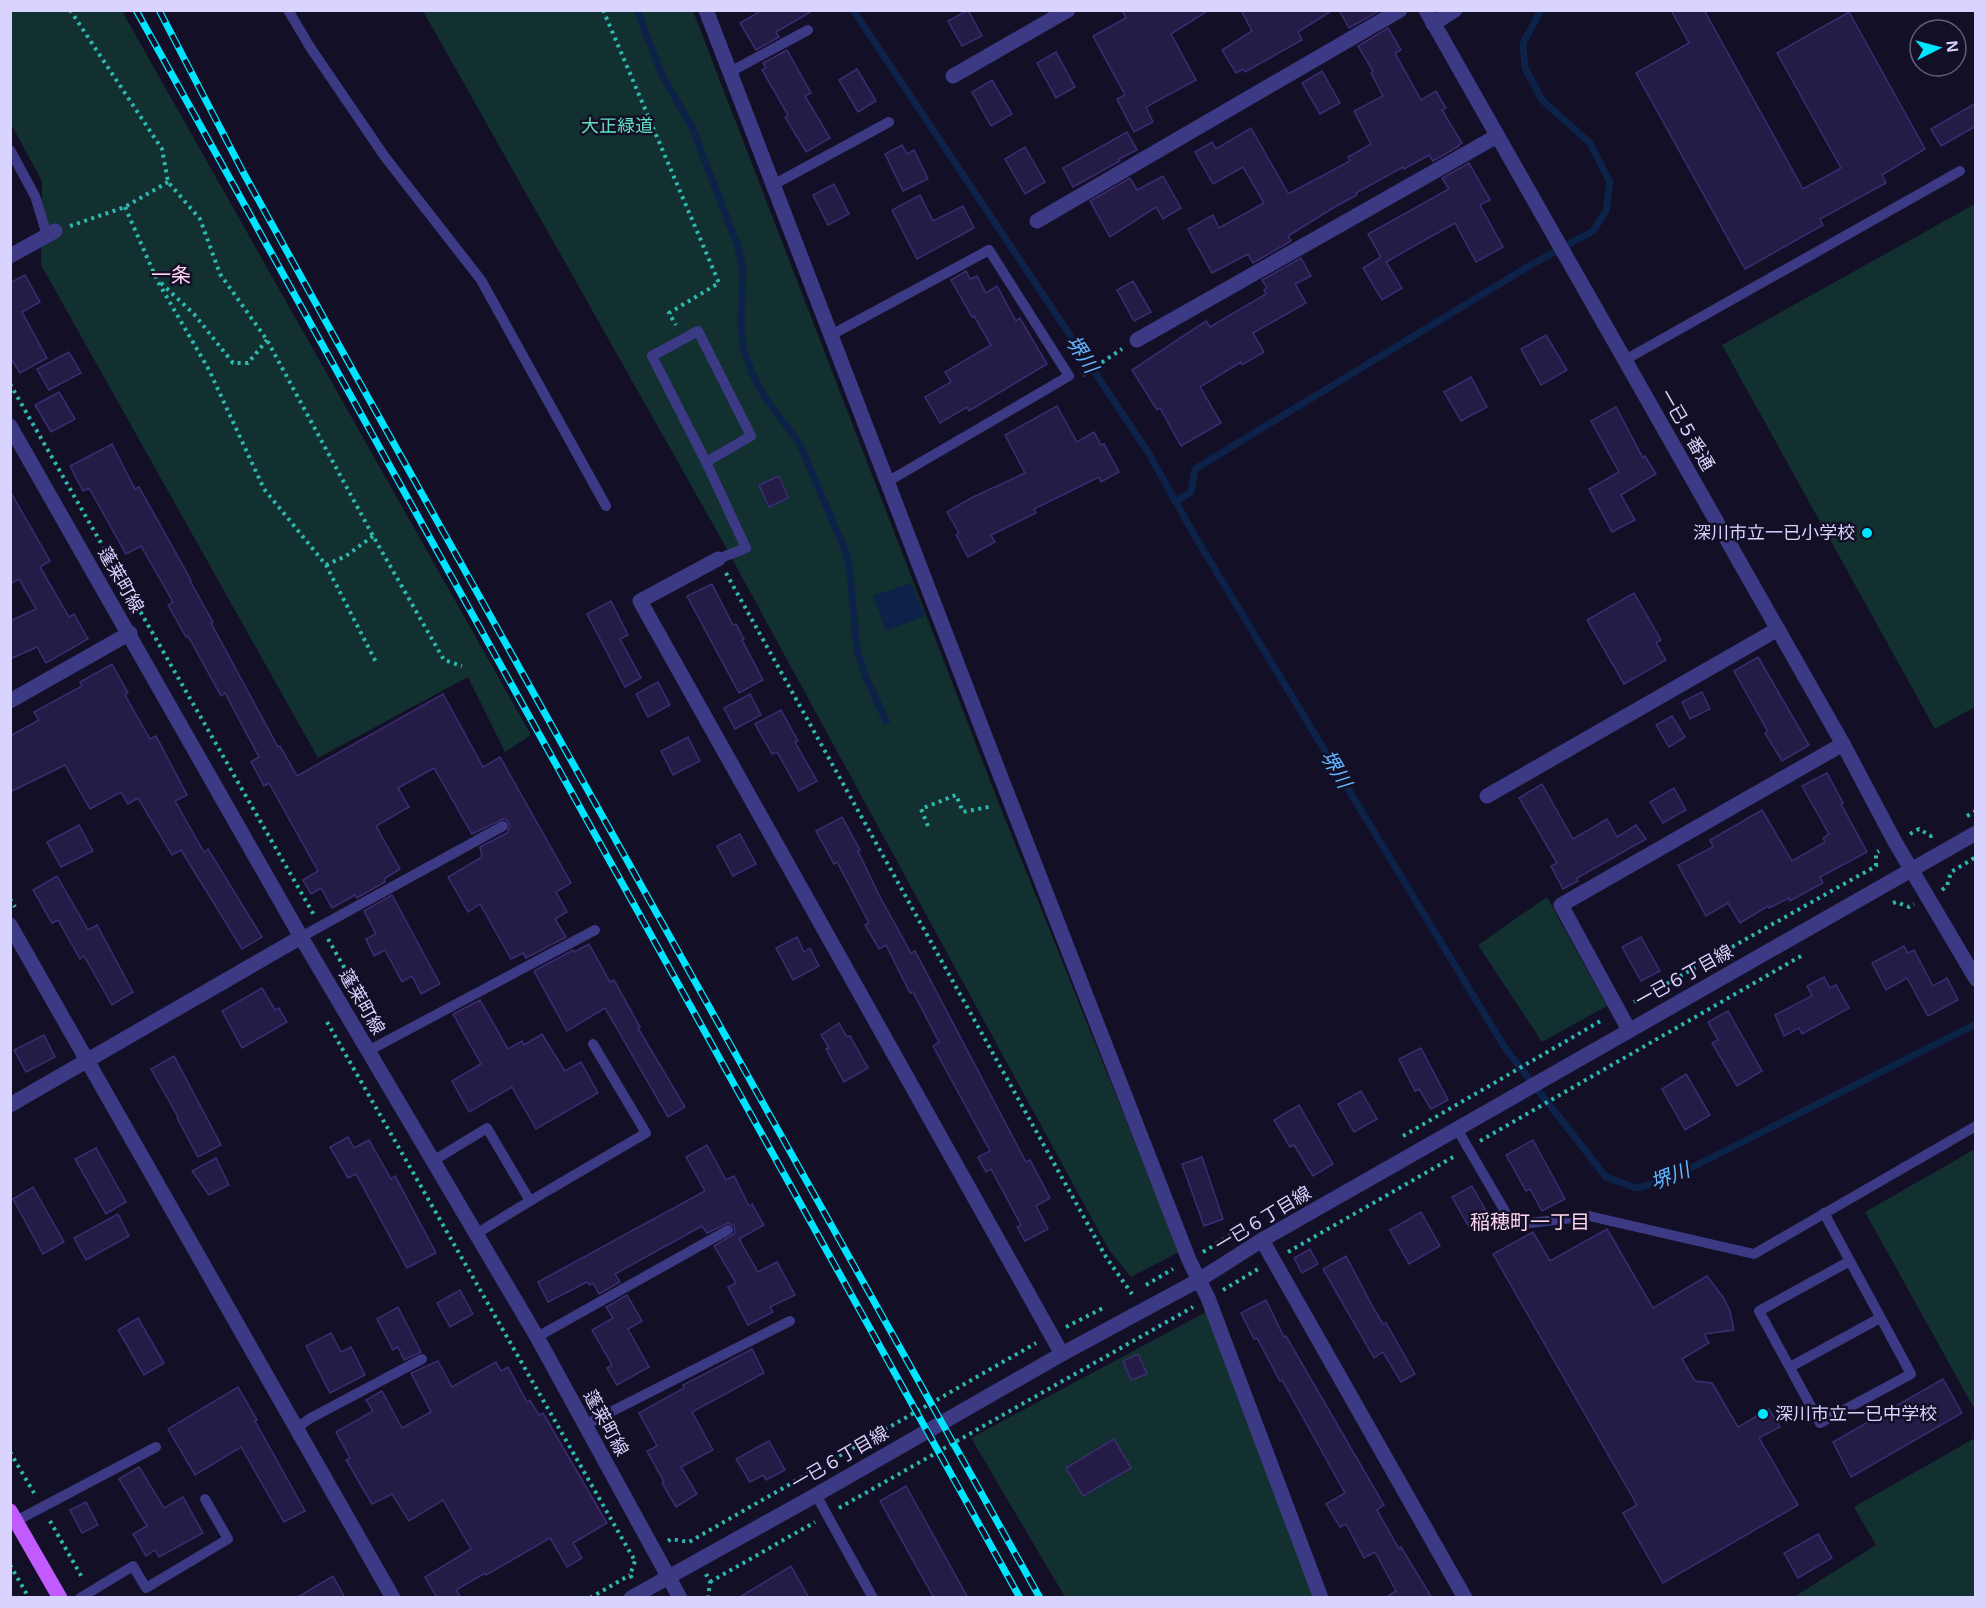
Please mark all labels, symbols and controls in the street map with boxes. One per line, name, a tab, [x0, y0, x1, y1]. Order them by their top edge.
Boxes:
north arrow	[1908, 18, 1968, 78]
text: N	[1943, 40, 1961, 53]
park label: 大正緑道	[581, 116, 653, 136]
district label: 一条	[151, 264, 191, 286]
water label: 堺川	[1062, 331, 1103, 378]
street label: 一已５番通	[1656, 386, 1718, 474]
place label: 深川市立一已小学校	[1693, 523, 1855, 543]
marker: 深川市立一已小学校	[1860, 526, 1874, 540]
street label: 蓬莱町線	[94, 544, 148, 616]
water label: 堺川	[1316, 746, 1357, 794]
street label: 一已６丁目線	[1632, 941, 1736, 1011]
street label: 蓬莱町線	[335, 966, 389, 1038]
water label: 堺川	[1647, 1158, 1694, 1193]
street label: 一已６丁目線	[1212, 1183, 1314, 1255]
district label: 稲穂町一丁目	[1470, 1211, 1590, 1233]
street label: 蓬莱町線	[580, 1387, 632, 1459]
place label: 深川市立一已中学校	[1775, 1404, 1937, 1424]
marker: 深川市立一已中学校	[1756, 1407, 1770, 1421]
street label: 一已６丁目線	[788, 1422, 892, 1494]

